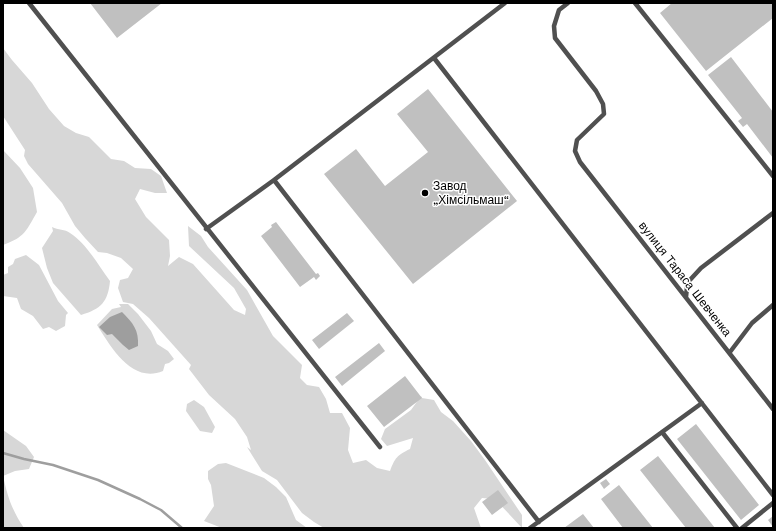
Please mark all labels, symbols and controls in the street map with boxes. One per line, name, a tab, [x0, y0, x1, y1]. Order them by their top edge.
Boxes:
place label: Завод „Хімсільмаш“	[433, 179, 509, 207]
marker: Завод „Хімсільмаш“	[420, 188, 430, 198]
street label: вулиця Тараса Шевченка	[636, 219, 734, 339]

